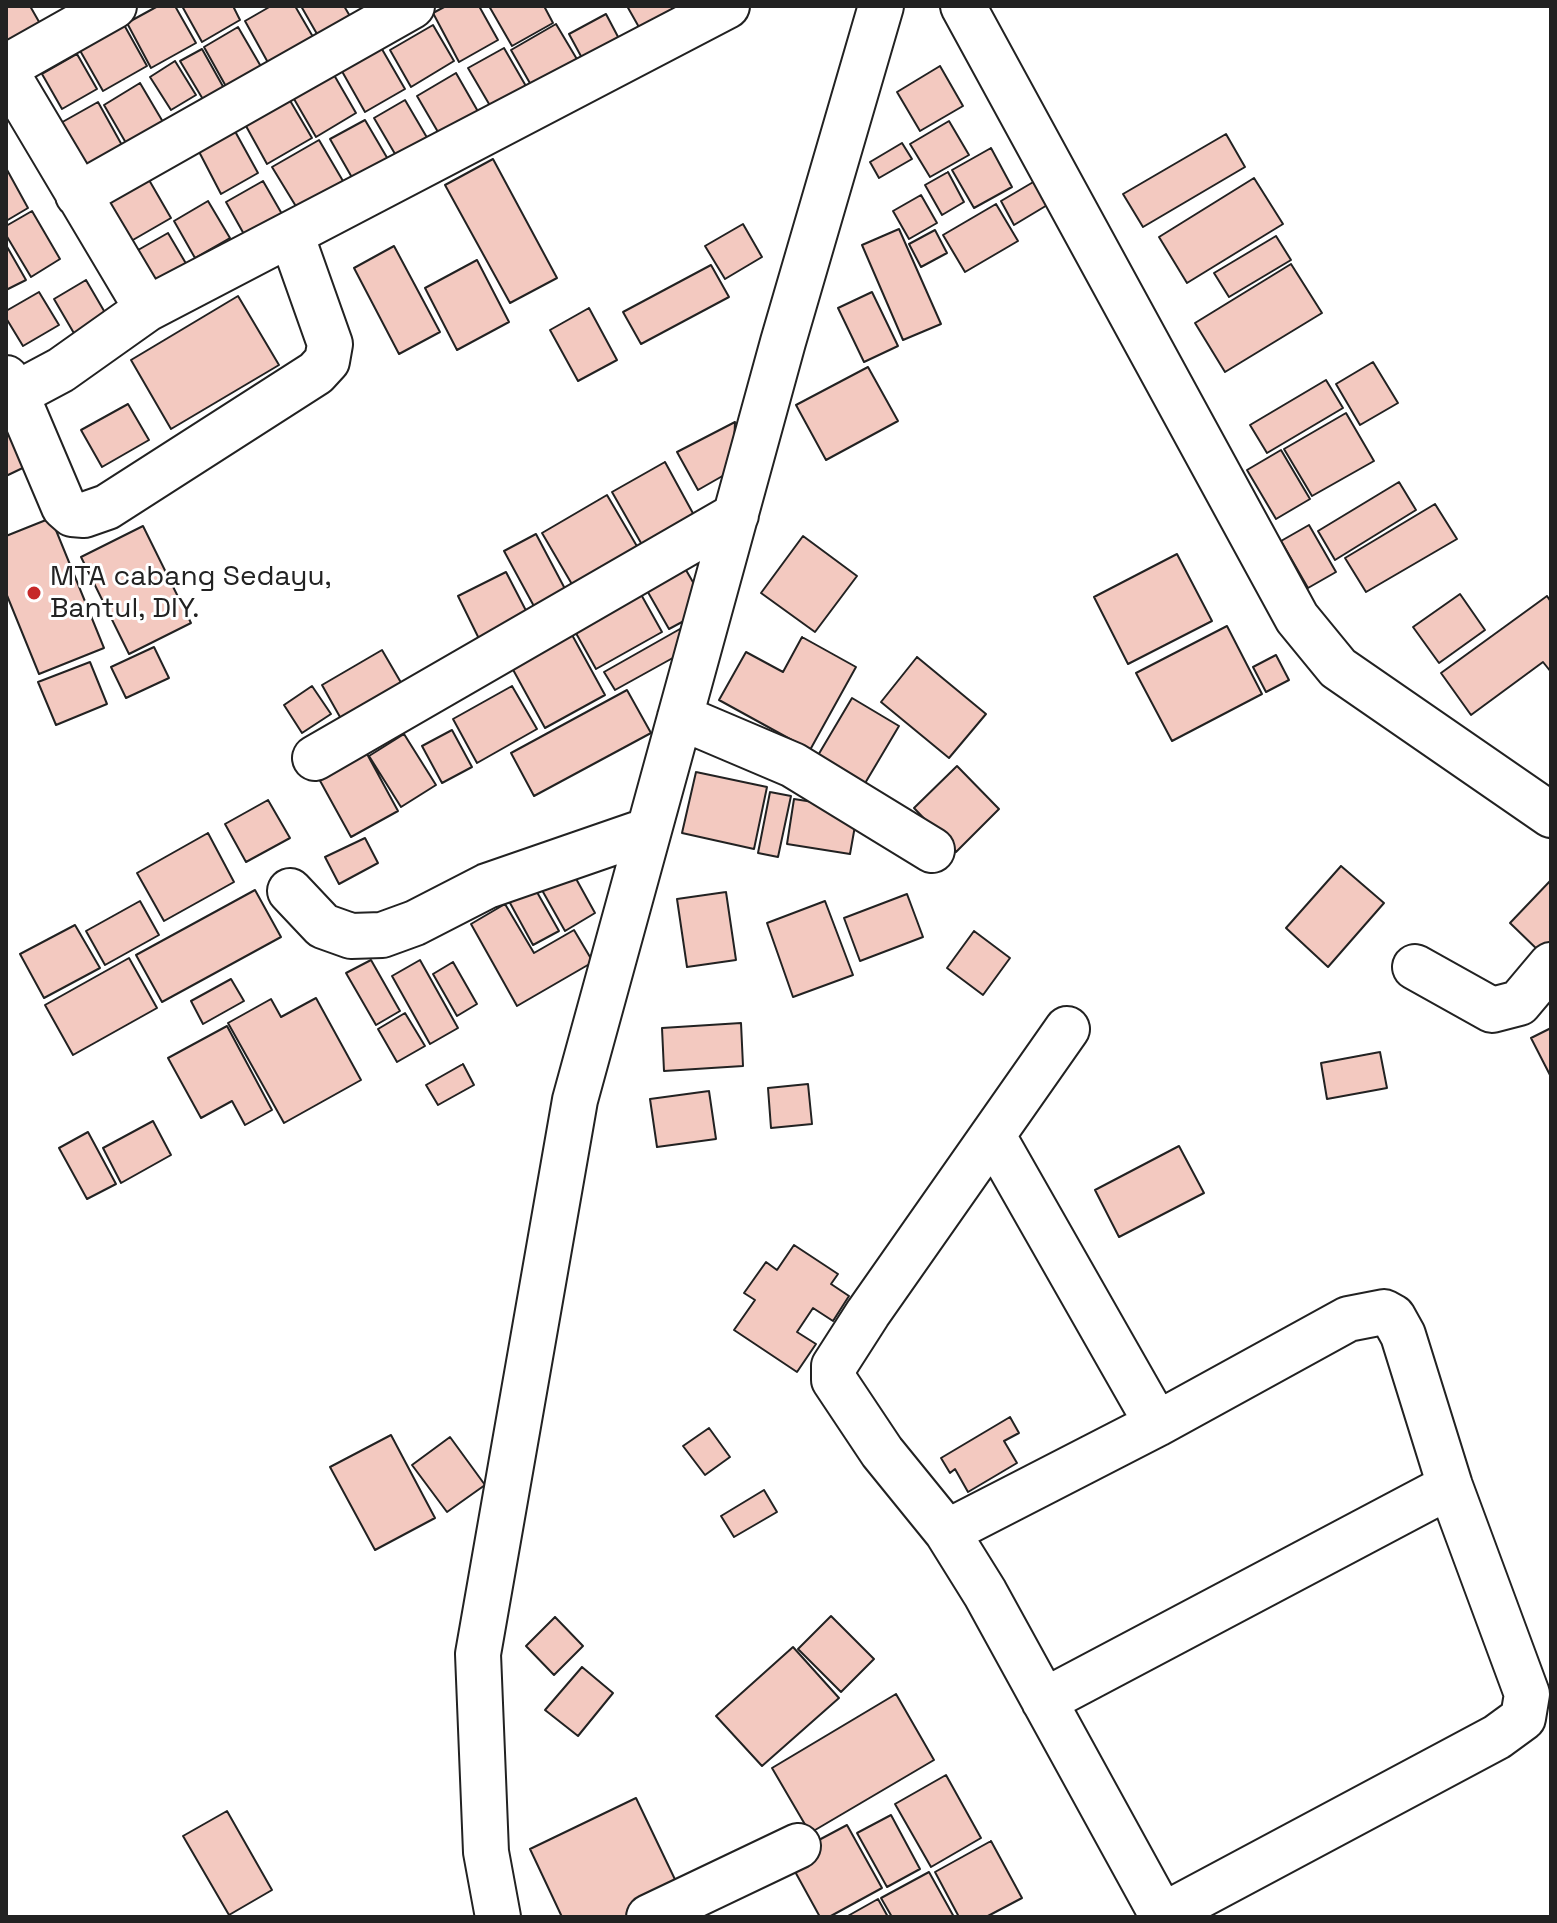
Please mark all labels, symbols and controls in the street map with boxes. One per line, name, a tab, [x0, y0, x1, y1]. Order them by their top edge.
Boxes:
place label: MTA cabang Sedayu, Bantul, DIY.	[50, 560, 332, 626]
marker: MTA cabang Sedayu, Bantul, DIY.	[25, 584, 43, 602]

